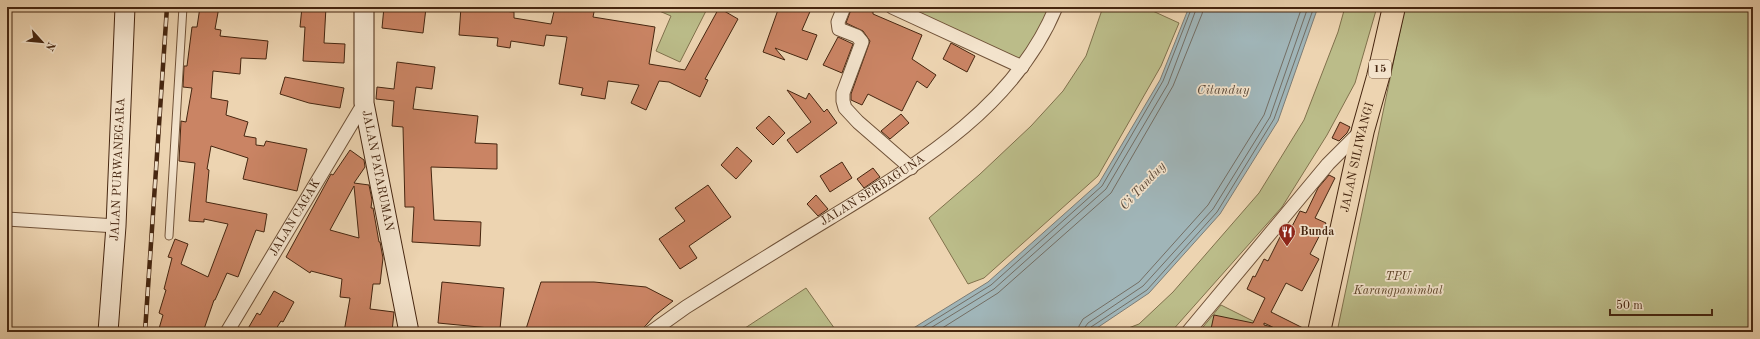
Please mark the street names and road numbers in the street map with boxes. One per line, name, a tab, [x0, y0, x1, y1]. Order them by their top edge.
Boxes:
road number: 15	[1369, 60, 1391, 78]
street label: JALAN PURWANEGARA	[109, 97, 127, 242]
street label: JALAN SILIWANGI	[1339, 101, 1377, 213]
street label: JALAN PATARUMAN	[360, 109, 395, 232]
street label: JALAN SERBAGUNA	[818, 153, 927, 228]
street label: JALAN CAGAK	[268, 177, 323, 258]

